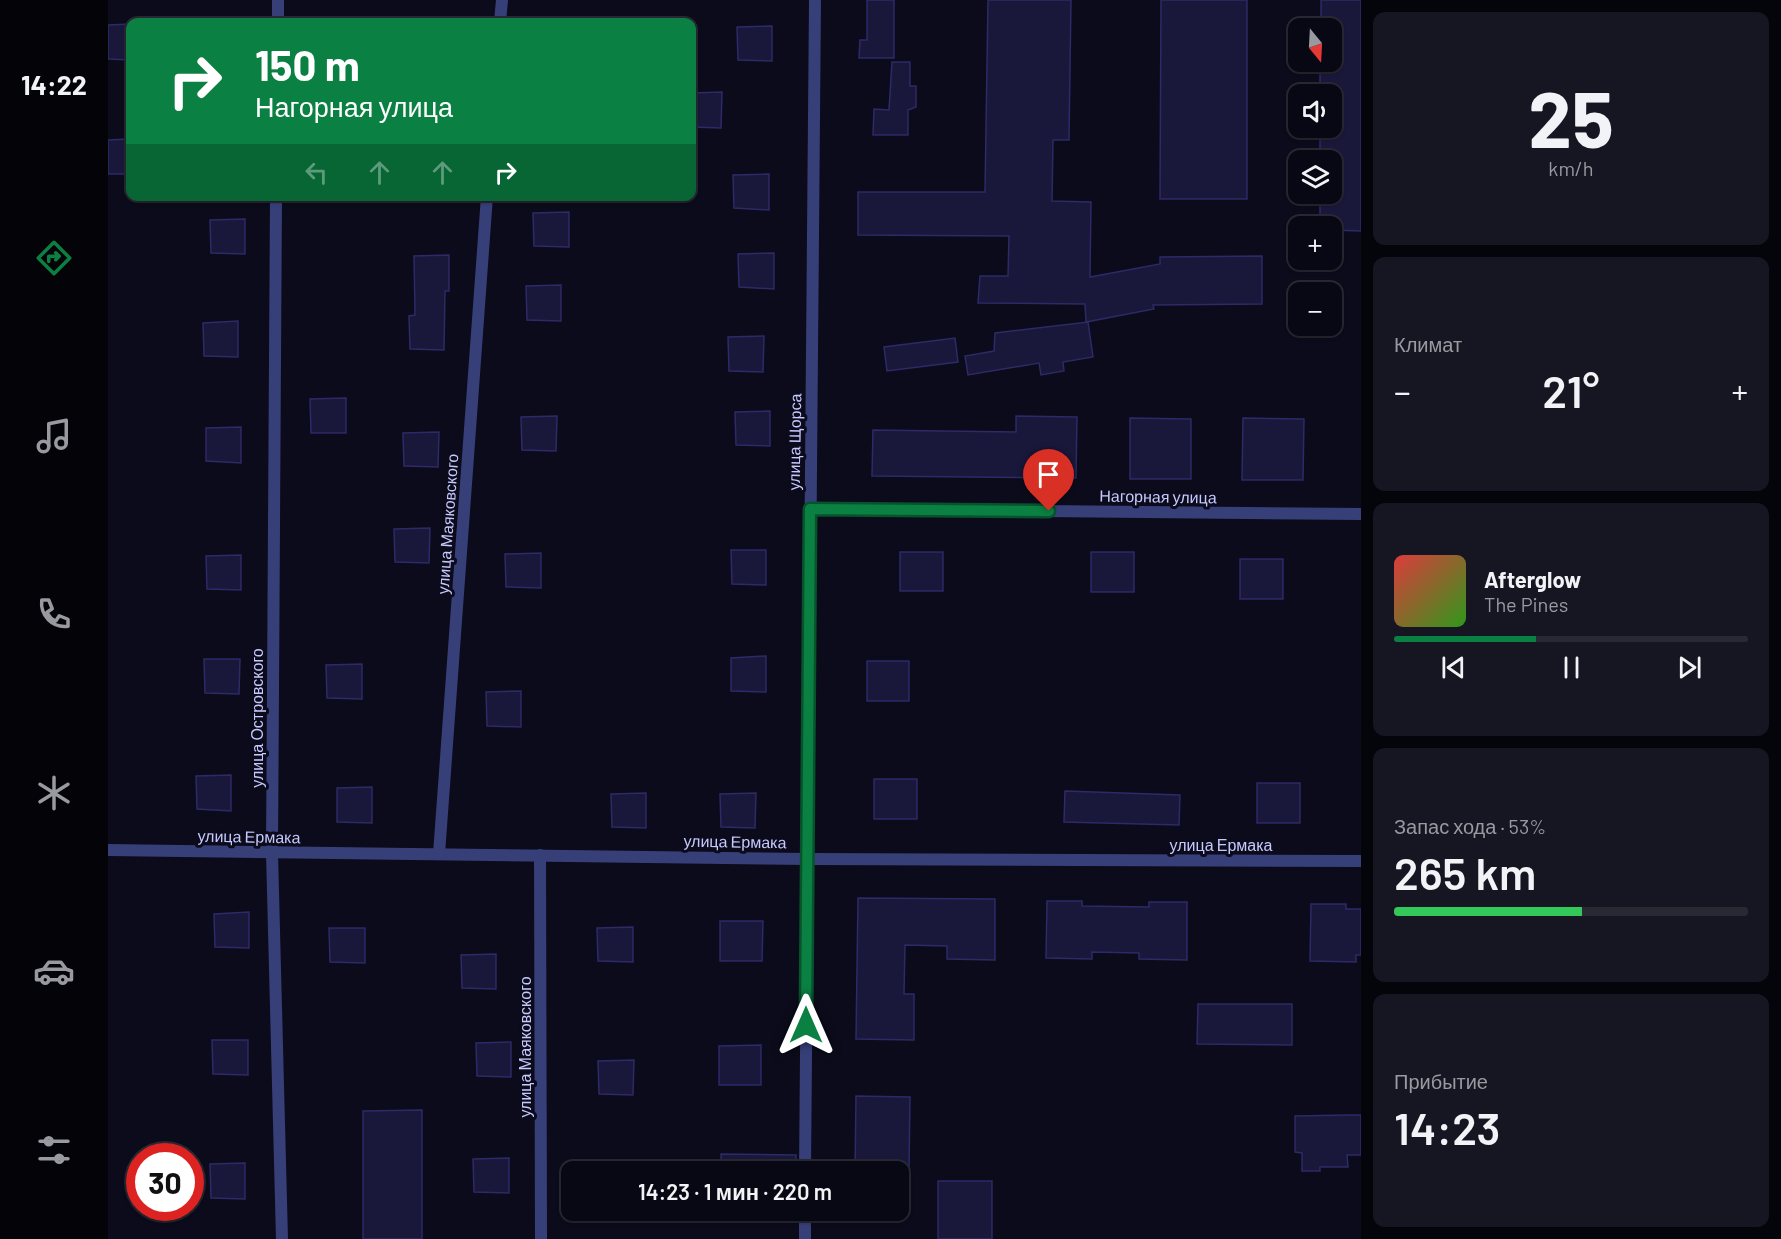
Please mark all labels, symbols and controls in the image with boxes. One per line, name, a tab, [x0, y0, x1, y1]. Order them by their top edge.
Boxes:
north arrow	[1288, 18, 1342, 72]
map controls	[1288, 18, 1342, 336]
text: 150 m	[255, 39, 360, 89]
icon: right	[156, 42, 234, 120]
text: 14:22	[21, 68, 87, 100]
text: 25	[1528, 70, 1614, 164]
button: sound	[1288, 84, 1342, 138]
text: Нагорная улица	[255, 90, 453, 122]
button: layers	[1288, 150, 1342, 204]
icon: left	[300, 156, 333, 189]
icon: ahead	[363, 156, 396, 189]
icon: ahead	[426, 156, 459, 189]
icon: right	[489, 156, 522, 189]
text: km/h	[1548, 156, 1594, 180]
button: +	[1288, 216, 1342, 270]
icon: directions	[33, 237, 75, 279]
button: −	[1288, 282, 1342, 336]
text: Климат	[1394, 332, 1462, 356]
text: 21°	[1542, 363, 1600, 417]
text: −	[1394, 371, 1411, 411]
text: +	[1731, 371, 1748, 411]
street label: улица Щорса	[784, 393, 804, 491]
icon: music	[33, 415, 75, 457]
pin	[1023, 449, 1074, 511]
street label: улица Маяковского	[433, 453, 461, 595]
icon: arrive	[1032, 458, 1065, 491]
street label: Нагорная улица	[1099, 485, 1217, 507]
text: Afterglow	[1484, 566, 1581, 592]
text: The Pines	[1484, 592, 1568, 616]
icon: phone	[33, 593, 75, 635]
street label: улица Островского	[247, 648, 266, 788]
icon: previous	[1437, 651, 1470, 684]
icon: pause	[1555, 651, 1588, 684]
icon: next	[1673, 651, 1706, 684]
icon: climate	[33, 772, 75, 814]
text: Запас хода · 53%	[1394, 814, 1546, 838]
street label: улица Ермака	[197, 826, 301, 846]
street label: улица Ермака	[683, 831, 787, 851]
street label: улица Ермака	[1170, 835, 1273, 854]
text: 265 km	[1394, 845, 1536, 899]
icon: car	[33, 950, 75, 992]
street label: улица Маяковского	[515, 976, 534, 1118]
position arrow	[774, 993, 838, 1057]
text: Прибытие	[1394, 1069, 1488, 1093]
text: 14:23	[1394, 1100, 1500, 1154]
icon: filters	[33, 1129, 75, 1171]
speed limit sign: 30	[126, 1143, 204, 1221]
text: 14:23 · 1 мин · 220 m	[638, 1178, 832, 1204]

